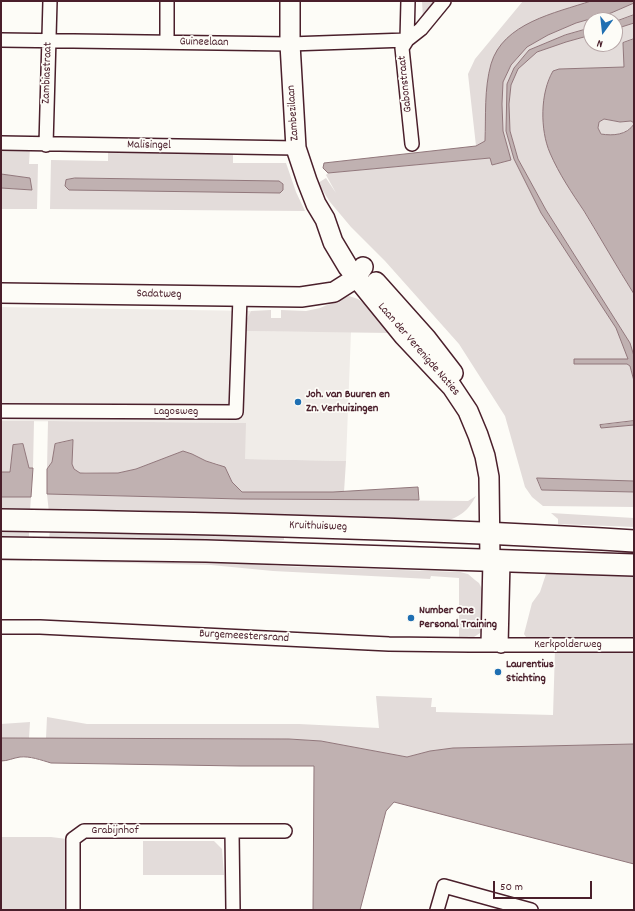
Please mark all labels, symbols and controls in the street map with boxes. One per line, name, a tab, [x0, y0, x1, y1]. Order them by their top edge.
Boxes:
north arrow	[583, 12, 623, 52]
text: N	[595, 34, 605, 51]
street label: Guineelaan	[179, 35, 229, 51]
street label: Zambiastraat	[40, 42, 56, 104]
street label: Gabonstraat	[396, 55, 416, 113]
street label: Zambezilaan	[285, 85, 303, 141]
street label: Malisingel	[127, 138, 171, 154]
street label: Sadatweg	[136, 287, 182, 303]
street label: Laan der Verenigde Naties	[374, 301, 462, 399]
place label: Joh. van Buuren en Zn. Verhuizingen	[306, 388, 390, 416]
marker: Joh. van Buuren en Zn. Verhuizingen	[293, 397, 303, 407]
street label: Lagosweg	[154, 405, 198, 419]
street label: Kruithuisweg	[289, 519, 347, 535]
place label: Number One Personal Training	[419, 604, 497, 632]
marker: Number One Personal Training	[406, 613, 416, 623]
street label: Burgemeestersrand	[199, 627, 289, 647]
street label: Kerkpolderweg	[534, 638, 602, 652]
place label: Laurentius Stichting	[506, 658, 554, 686]
marker: Laurentius Stichting	[493, 667, 503, 677]
street label: Grabijnhof	[91, 824, 139, 838]
scale bar	[495, 873, 594, 899]
text: 50 m	[500, 879, 523, 896]

